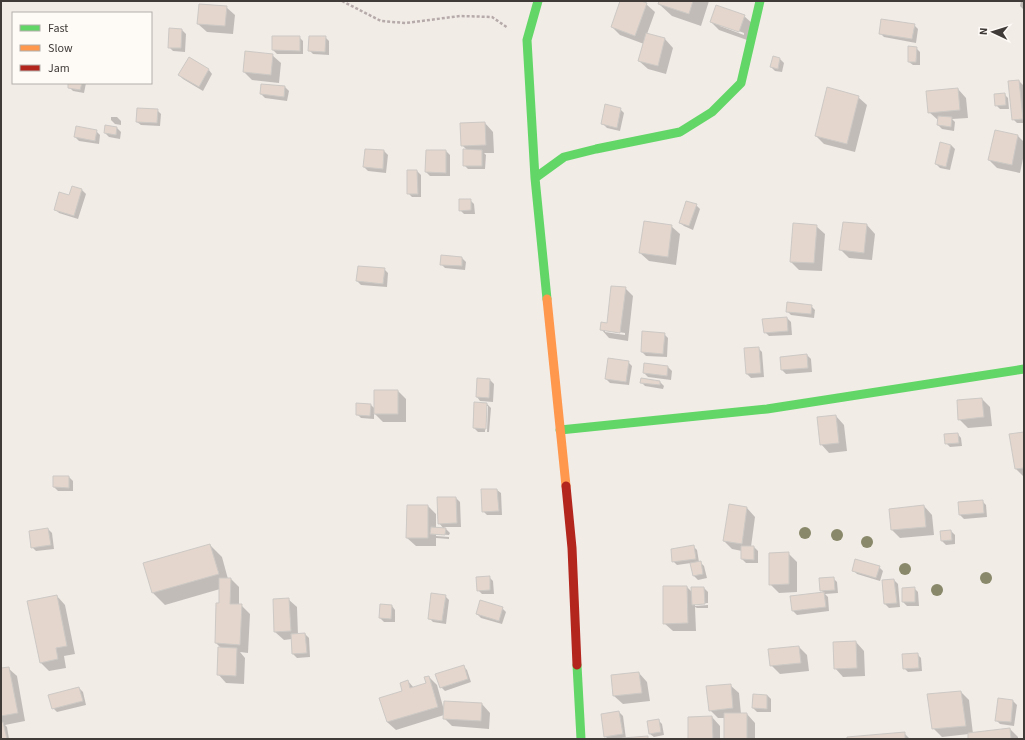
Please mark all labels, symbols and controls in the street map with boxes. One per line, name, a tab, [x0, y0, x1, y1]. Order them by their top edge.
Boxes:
legend	[12, 12, 152, 84]
north arrow	[973, 12, 1013, 52]
text: Fast	[48, 20, 68, 37]
text: N	[976, 27, 991, 36]
text: Slow	[48, 40, 73, 57]
text: Jam	[48, 60, 70, 77]

